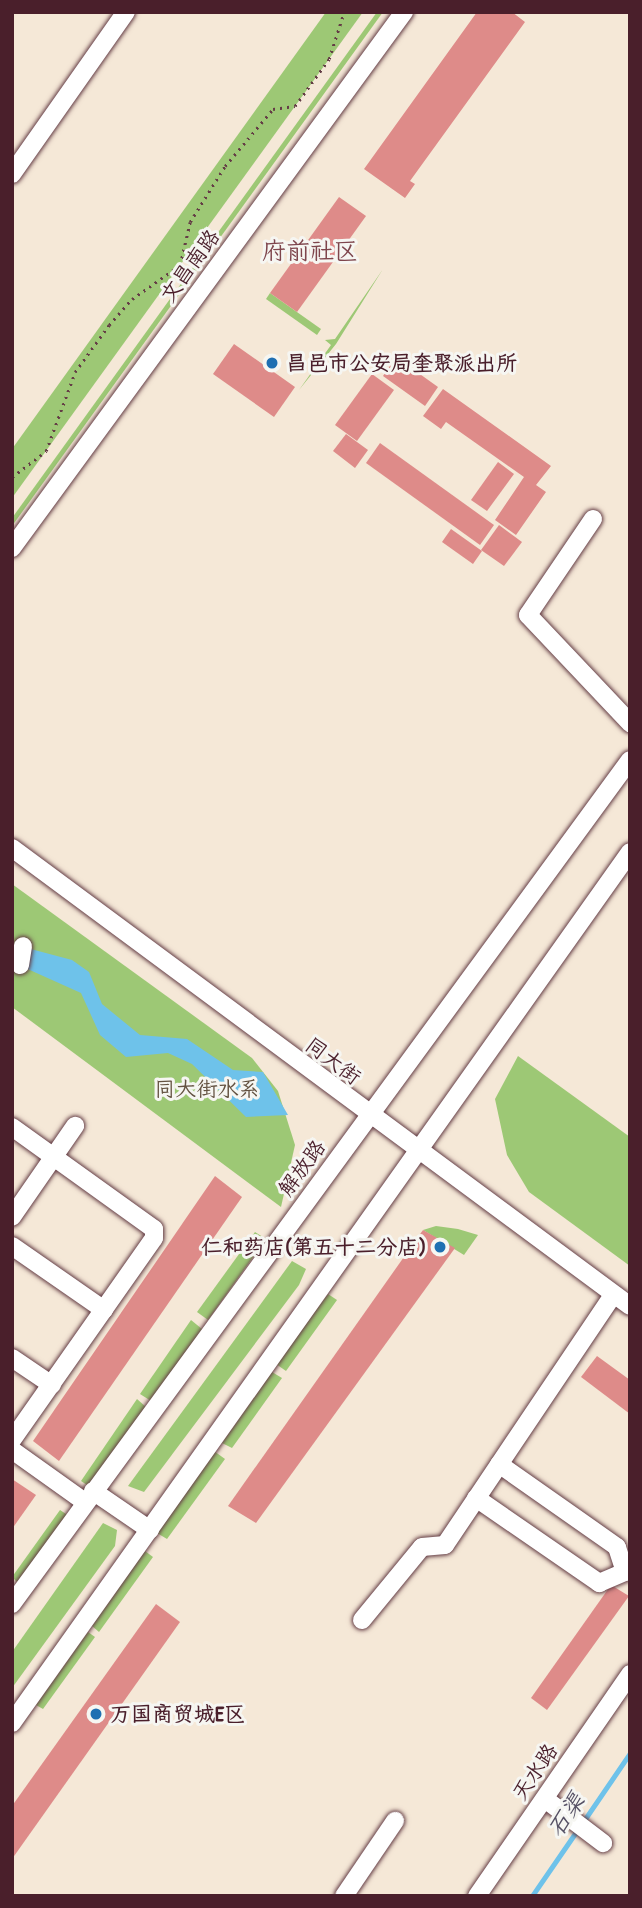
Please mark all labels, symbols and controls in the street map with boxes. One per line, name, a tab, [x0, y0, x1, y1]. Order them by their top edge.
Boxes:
street label: 文昌南路	[155, 225, 225, 307]
district label: 府前社区	[262, 237, 358, 265]
place label: 昌邑市公安局奎聚派出所	[286, 350, 517, 376]
marker: 昌邑市公安局奎聚派出所	[264, 355, 280, 371]
street label: 同大街	[300, 1032, 366, 1090]
park label: 同大街水系	[155, 1076, 259, 1102]
street label: 解放路	[273, 1135, 331, 1201]
place label: 仁和药店(第五十二分店)	[201, 1234, 426, 1260]
marker: 仁和药店(第五十二分店)	[432, 1239, 448, 1255]
place label: 万国商贸城E区	[110, 1701, 245, 1727]
marker: 万国商贸城E区	[88, 1706, 104, 1722]
street label: 天水路	[507, 1739, 563, 1805]
water label: 石渠	[542, 1788, 590, 1842]

